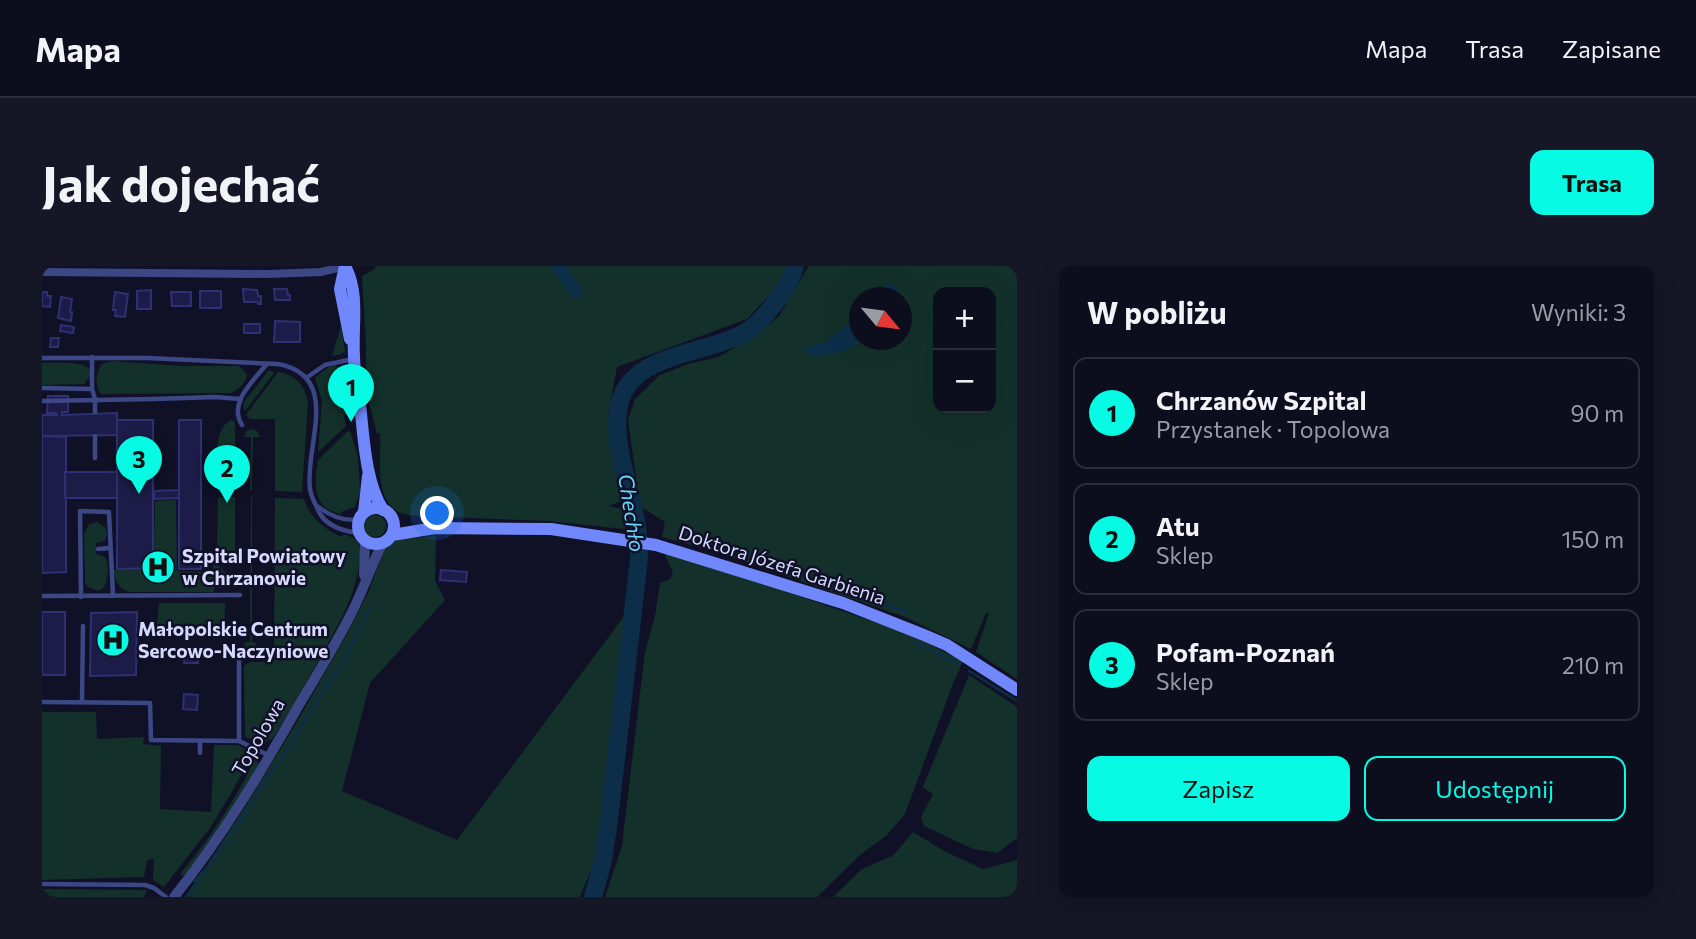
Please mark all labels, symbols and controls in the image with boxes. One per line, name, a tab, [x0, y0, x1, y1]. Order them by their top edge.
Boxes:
text: Mapa	[35, 28, 121, 69]
text: Mapa	[1365, 34, 1427, 63]
text: Trasa	[1465, 34, 1524, 63]
text: Zapisane	[1562, 34, 1661, 63]
button: Trasa	[1530, 150, 1654, 215]
text: Jak dojechać	[42, 152, 320, 212]
north arrow	[849, 287, 912, 350]
map controls	[933, 287, 996, 413]
button: +	[933, 287, 996, 350]
text: W pobliżu	[1087, 293, 1227, 330]
text: Wyniki: 3	[1531, 298, 1626, 326]
button: −	[933, 350, 996, 413]
pin: 1	[328, 364, 374, 422]
text: Chrzanów Szpital	[1156, 384, 1367, 415]
text: 1	[1107, 399, 1117, 427]
text: 90 m	[1571, 399, 1624, 427]
text: Przystanek · Topolowa	[1156, 415, 1390, 443]
pin: 3	[116, 436, 162, 494]
pin: 2	[204, 445, 250, 503]
water label: Chechło	[614, 472, 651, 554]
your location	[420, 496, 454, 530]
text: Atu	[1156, 510, 1199, 541]
street label: Doktora Józefa Garbienia	[676, 520, 888, 609]
text: 2	[1105, 525, 1119, 553]
text: 150 m	[1561, 525, 1624, 553]
text: Sklep	[1156, 541, 1214, 569]
place label: Szpital Powiatowy w Chrzanowie	[182, 544, 346, 589]
hospital icon: Szpital Powiatowy w Chrzanowie	[139, 548, 177, 586]
place label: Małopolskie Centrum Sercowo-Naczyniowe	[138, 617, 328, 662]
hospital icon: Małopolskie Centrum Sercowo-Naczyniowe	[94, 621, 132, 659]
text: Pofam-Poznań	[1156, 636, 1335, 667]
text: 3	[1105, 651, 1119, 679]
text: 210 m	[1562, 651, 1624, 679]
text: Sklep	[1156, 667, 1214, 695]
street label: Topolowa	[226, 694, 289, 780]
button: Zapisz	[1087, 756, 1350, 821]
button: Udostępnij	[1364, 756, 1626, 821]

